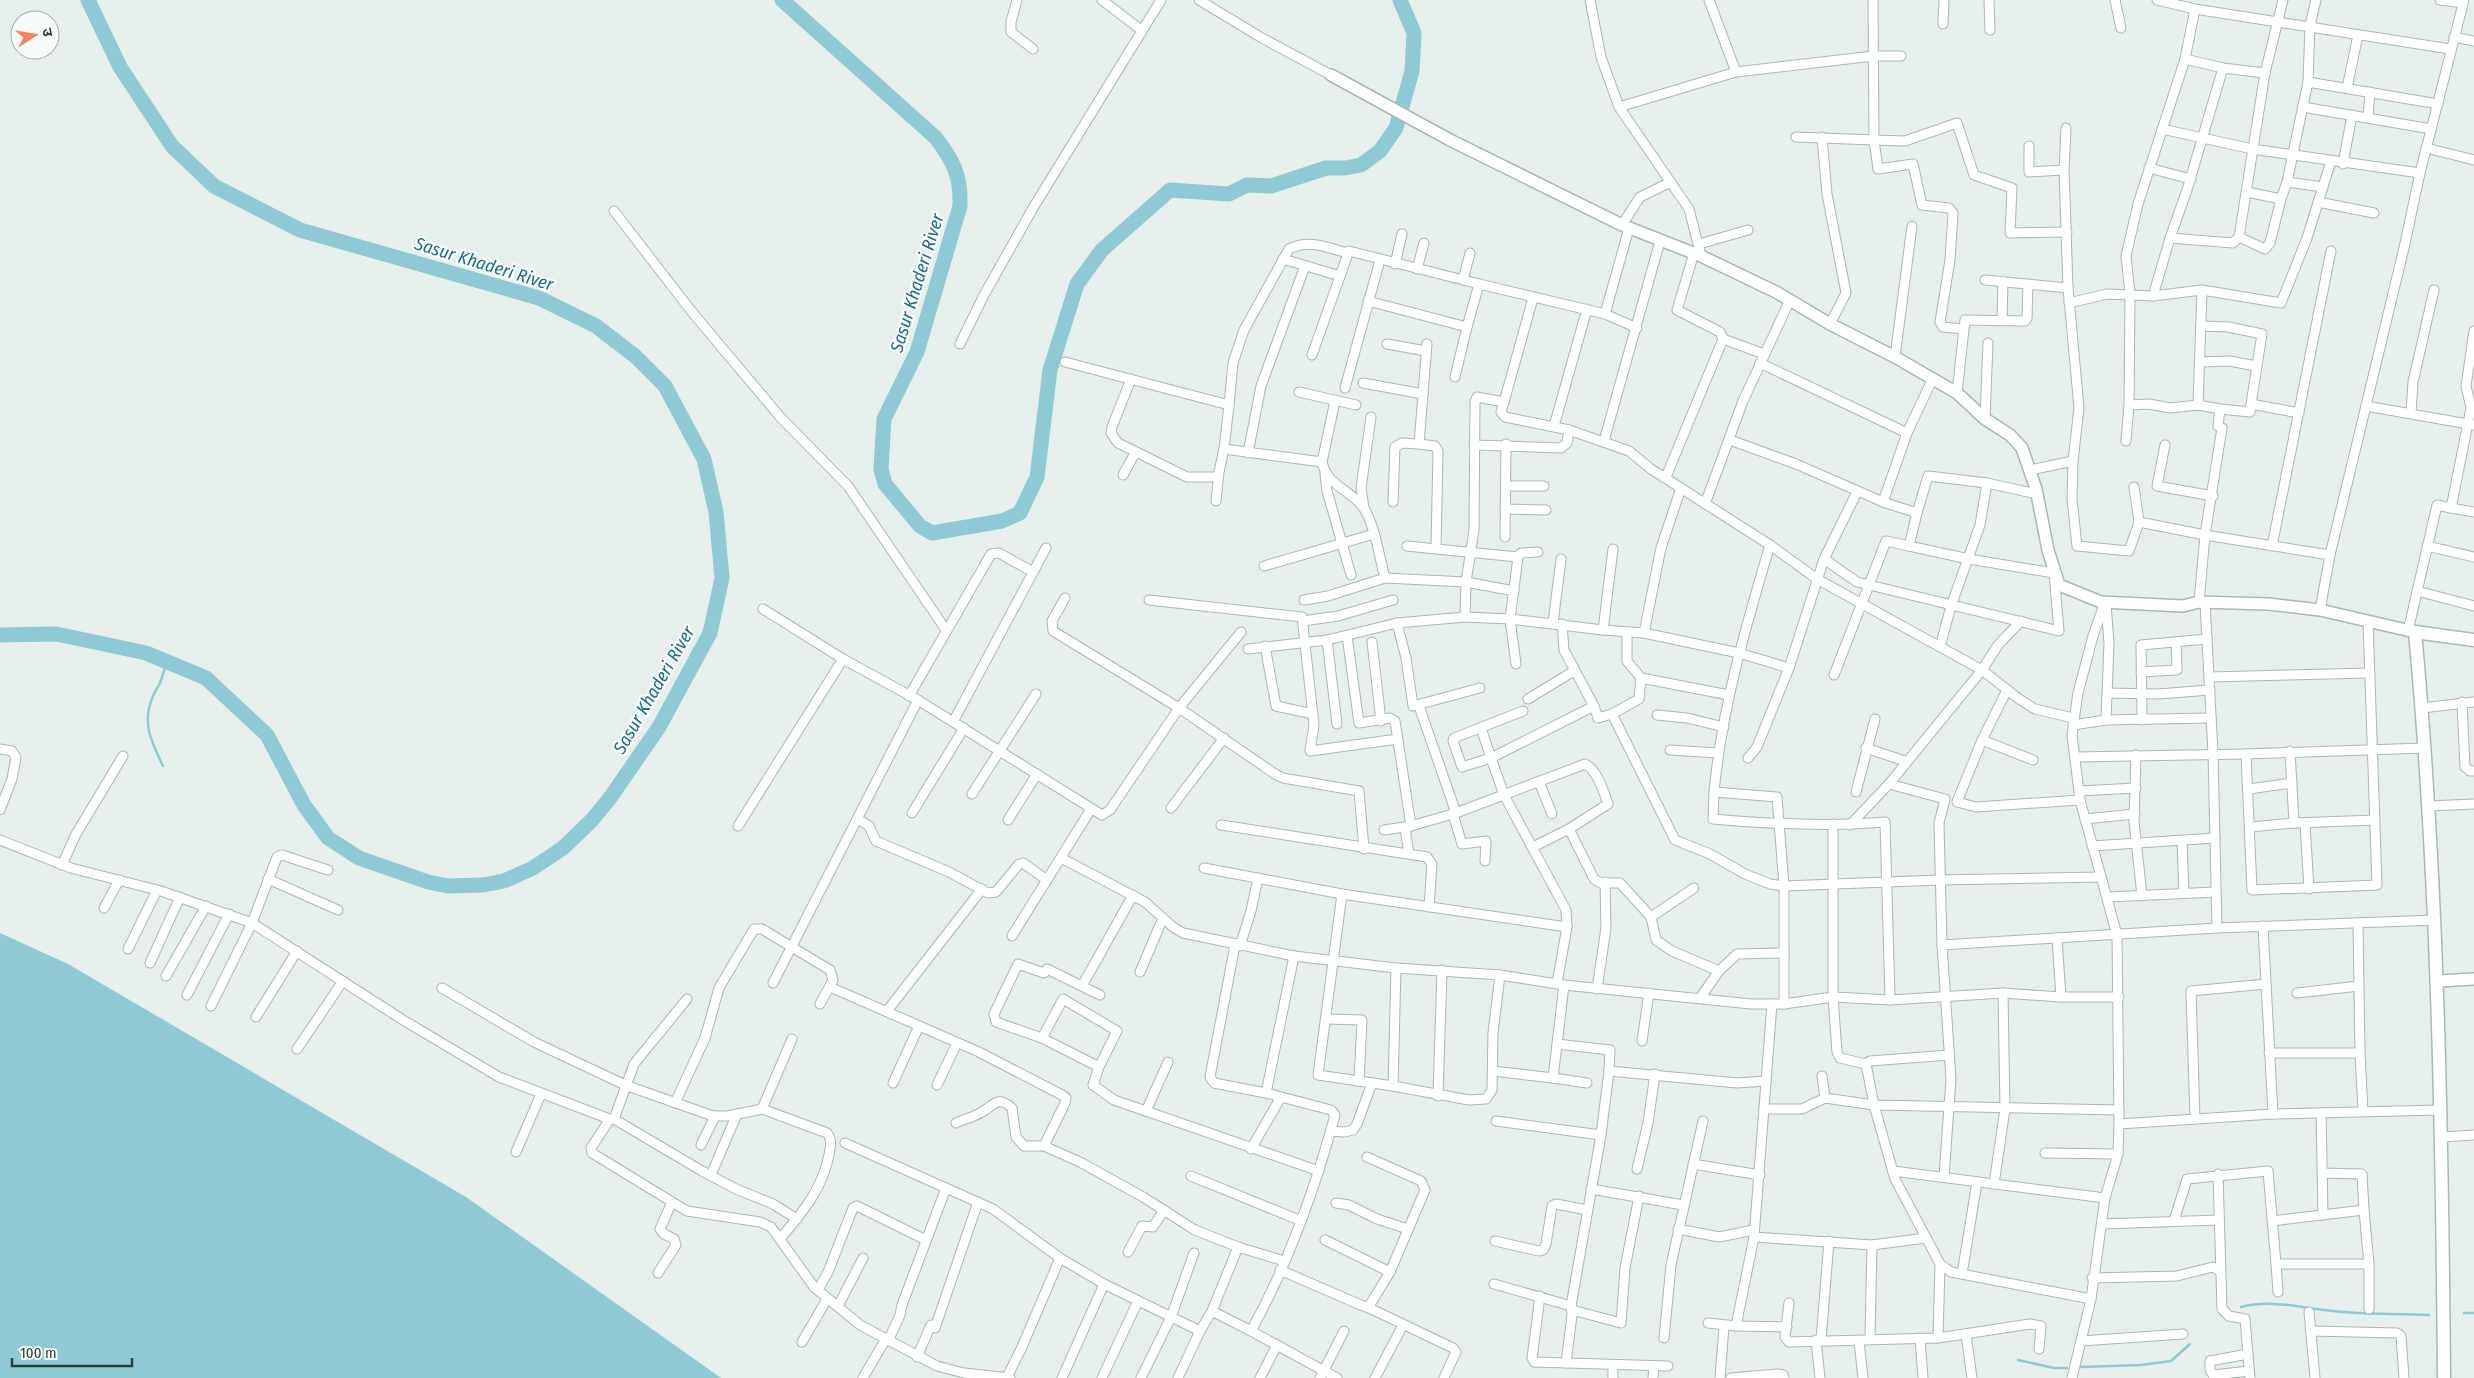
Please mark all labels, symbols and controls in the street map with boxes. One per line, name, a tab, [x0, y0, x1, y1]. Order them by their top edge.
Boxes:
north arrow	[10, 10, 60, 60]
text: उ	[38, 27, 57, 39]
water label: Sasur Khaderi River	[885, 210, 949, 356]
water label: Sasur Khaderi River	[411, 232, 557, 296]
water label: Sasur Khaderi River	[608, 622, 700, 759]
scale bar	[12, 1336, 132, 1368]
text: 100 m	[20, 1344, 57, 1362]

